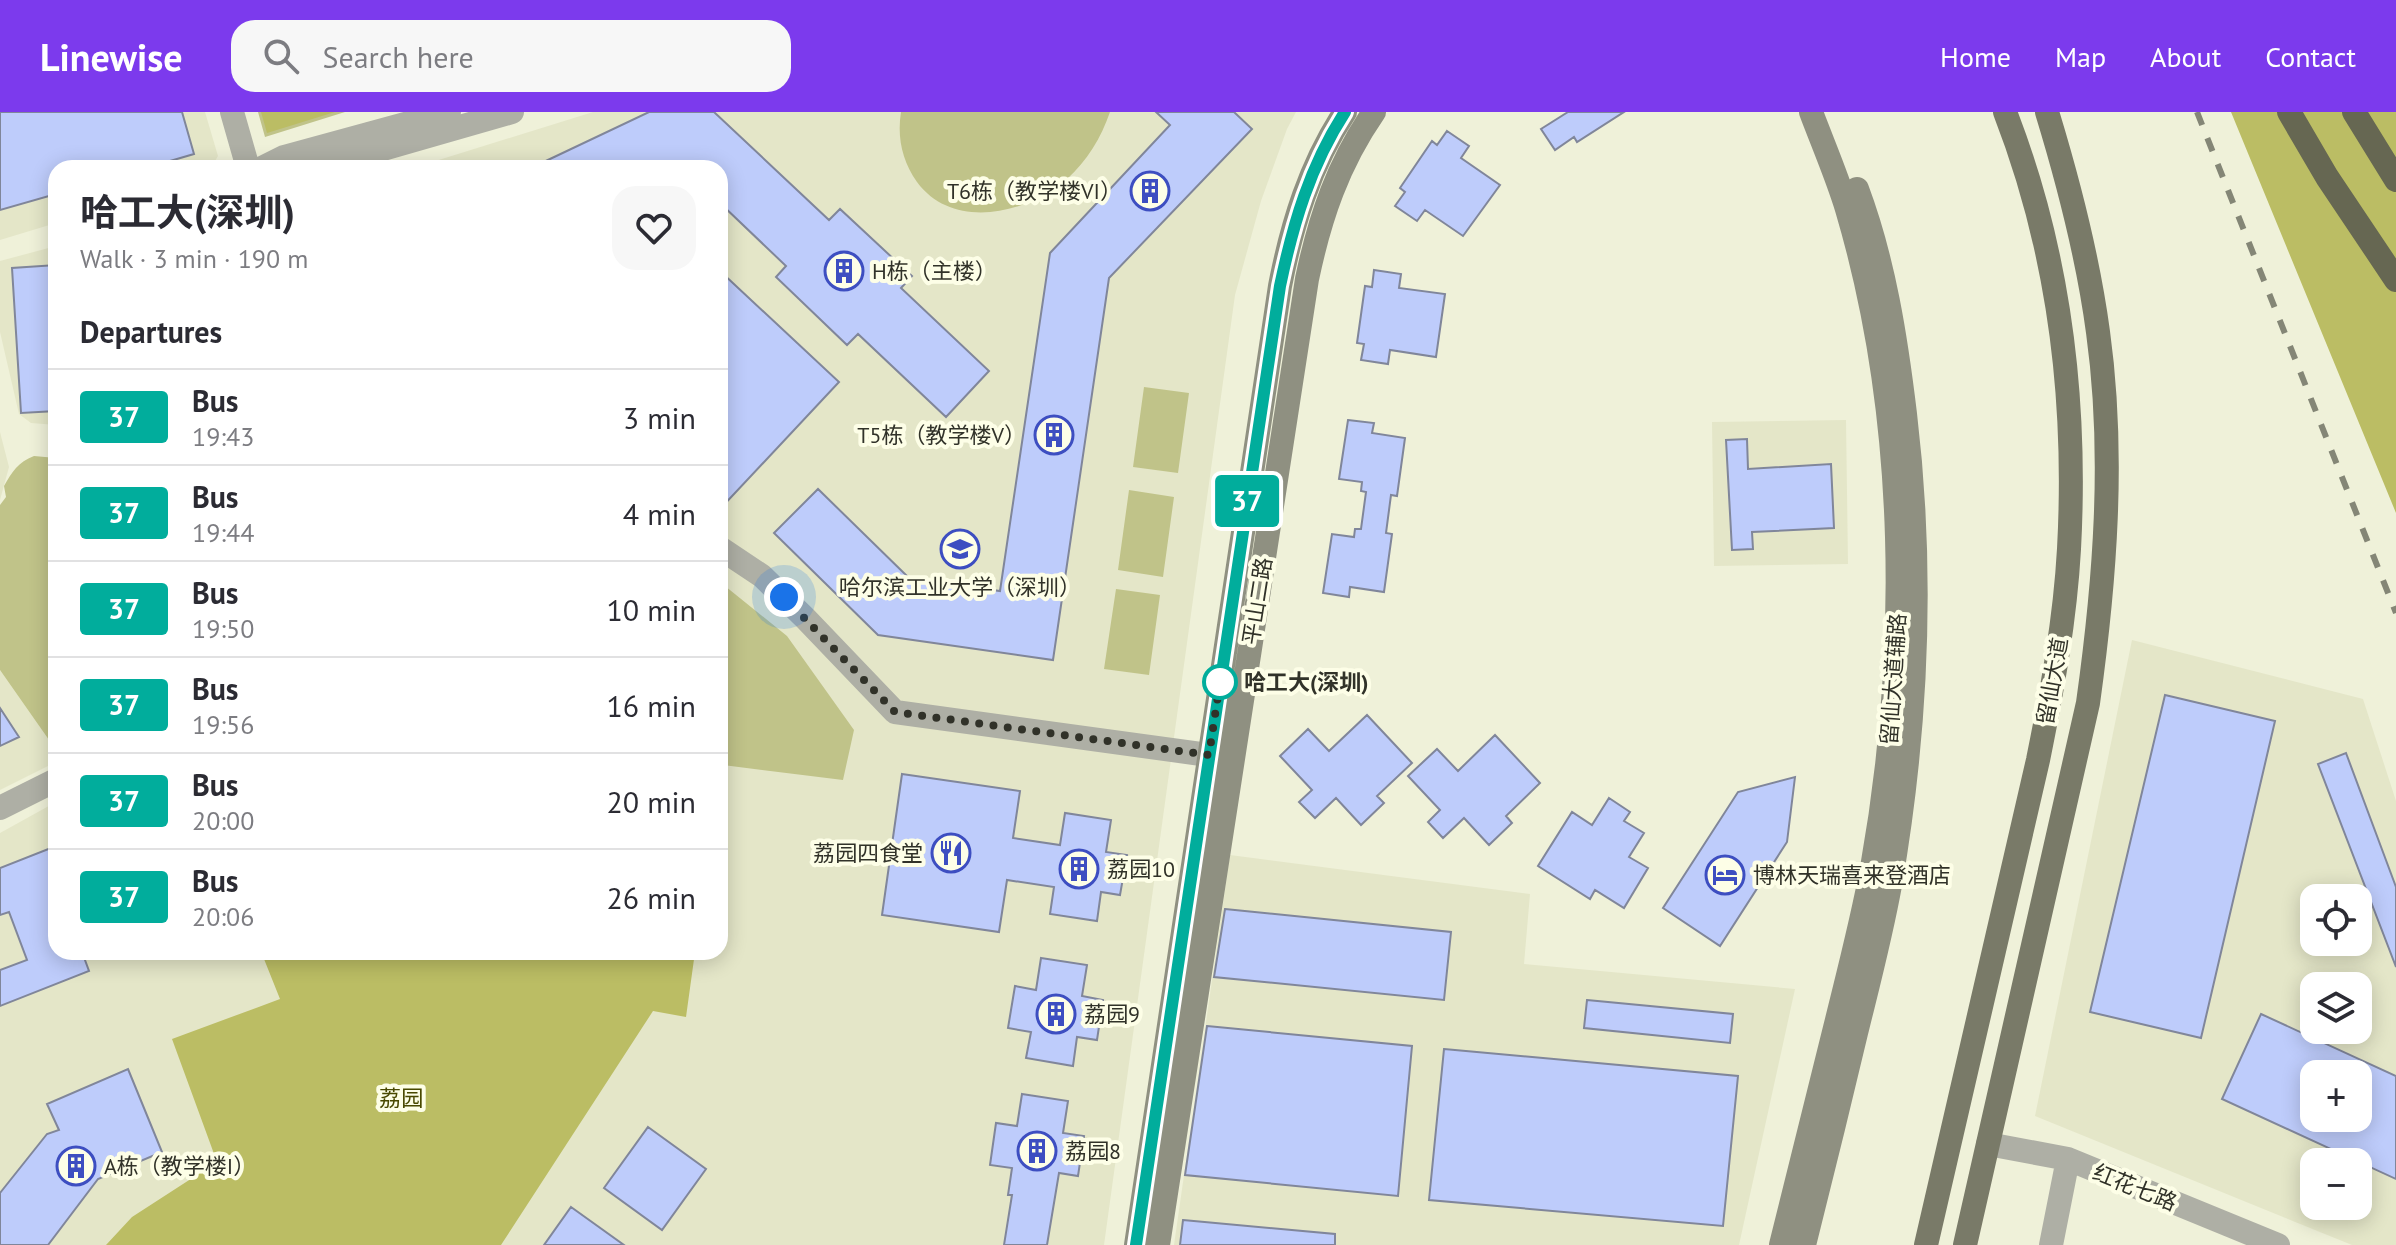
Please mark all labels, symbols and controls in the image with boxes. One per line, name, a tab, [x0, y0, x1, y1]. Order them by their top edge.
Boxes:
search box	[231, 20, 791, 92]
text: Linewise	[40, 32, 183, 81]
icon: search	[259, 34, 303, 78]
text: Search here	[323, 37, 474, 76]
text: Home	[1940, 38, 2011, 75]
text: Map	[2055, 38, 2106, 75]
text: About	[2150, 38, 2221, 75]
text: Contact	[2265, 38, 2356, 75]
building icon: T6栋（教学楼VI）	[1129, 170, 1171, 212]
place label: T6栋（教学楼VI）	[947, 177, 1122, 205]
button: heart	[612, 186, 696, 270]
text: 哈工大(深圳)	[80, 187, 295, 236]
text: Walk · 3 min · 190 m	[80, 242, 308, 275]
building icon: H栋（主楼）	[823, 250, 865, 292]
place label: H栋（主楼）	[872, 257, 997, 285]
text: Departures	[80, 312, 222, 351]
text: Bus	[192, 381, 239, 420]
text: 37	[108, 398, 140, 435]
text: 3 min	[623, 398, 696, 437]
building icon: T5栋（教学楼V）	[1033, 414, 1075, 456]
text: 19:43	[192, 420, 254, 453]
place label: T5栋（教学楼V）	[857, 421, 1026, 449]
line badge: 37	[1211, 475, 1283, 527]
text: Bus	[192, 477, 239, 516]
text: 37	[1231, 482, 1263, 519]
text: 37	[108, 494, 140, 531]
text: 4 min	[623, 494, 696, 533]
text: 19:44	[192, 516, 254, 549]
school or university icon: 哈尔滨工业大学（深圳）	[939, 528, 981, 570]
street label: 平山二路	[1236, 555, 1278, 647]
text: Bus	[192, 573, 239, 612]
place label: 哈尔滨工业大学（深圳）	[839, 573, 1081, 601]
your location	[764, 577, 804, 617]
text: 37	[108, 590, 140, 627]
text: 10 min	[606, 590, 696, 629]
text: 19:50	[192, 612, 254, 645]
street label: 留仙大道辅路	[1874, 612, 1912, 746]
street label: 留仙大道	[2031, 635, 2073, 727]
marker: 哈工大(深圳)	[1203, 665, 1237, 699]
place label: 哈工大(深圳)	[1244, 668, 1368, 696]
text: Bus	[192, 669, 239, 708]
text: 37	[108, 686, 140, 723]
text: 16 min	[606, 686, 696, 725]
text: 19:56	[192, 708, 254, 741]
text: Bus	[192, 765, 239, 804]
text: 37	[108, 782, 140, 819]
text: 20 min	[606, 782, 696, 821]
text: 20:00	[192, 804, 254, 837]
restaurant icon: 荔园四食堂	[930, 832, 972, 874]
place label: 荔园四食堂	[813, 839, 923, 867]
building icon: 荔园10	[1058, 848, 1100, 890]
hotel icon: 博林天瑞喜来登酒店	[1704, 854, 1746, 896]
place label: 荔园10	[1107, 855, 1175, 883]
text: Bus	[192, 861, 239, 900]
place label: 博林天瑞喜来登酒店	[1753, 861, 1951, 889]
text: 37	[108, 878, 140, 915]
text: 26 min	[606, 878, 696, 917]
map controls	[2300, 884, 2372, 1220]
button: locate	[2300, 884, 2372, 956]
text: 20:06	[192, 900, 254, 933]
button: layers	[2300, 972, 2372, 1044]
building icon: 荔园9	[1035, 993, 1077, 1035]
place label: 荔园9	[1084, 1000, 1140, 1028]
button: +	[2300, 1060, 2372, 1132]
park label: 荔园	[379, 1084, 423, 1112]
building icon: 荔园8	[1016, 1130, 1058, 1172]
place label: 荔园8	[1065, 1137, 1121, 1165]
building icon: A栋（教学楼I）	[55, 1145, 97, 1187]
button: −	[2300, 1148, 2372, 1220]
place label: A栋（教学楼I）	[104, 1152, 255, 1180]
street label: 红花七路	[2089, 1158, 2181, 1216]

